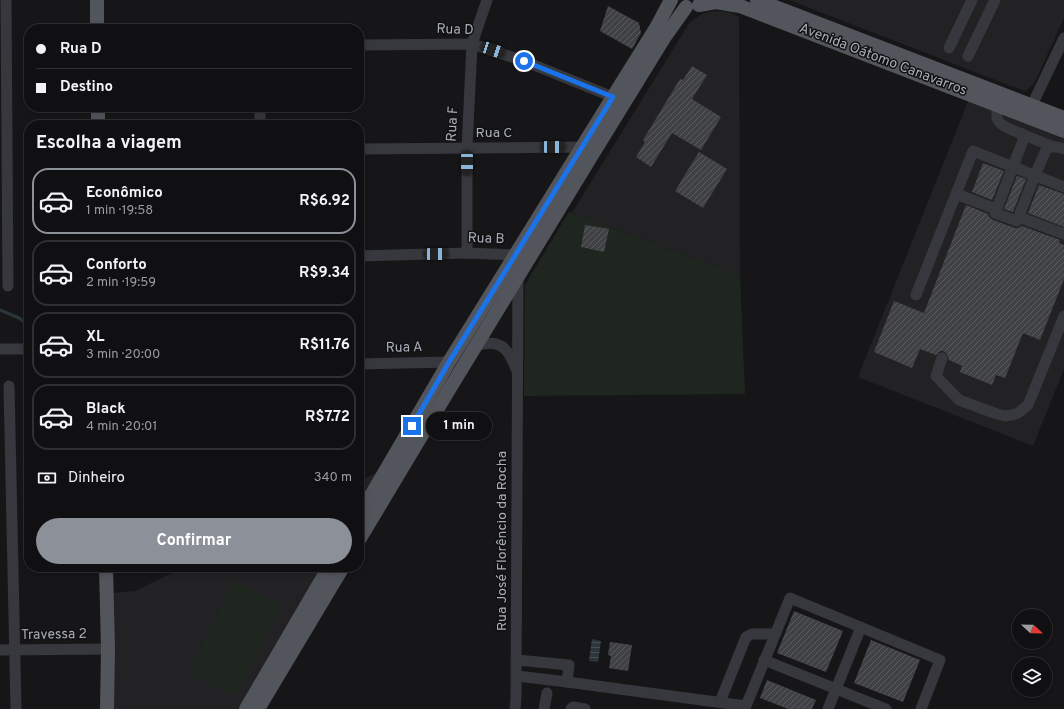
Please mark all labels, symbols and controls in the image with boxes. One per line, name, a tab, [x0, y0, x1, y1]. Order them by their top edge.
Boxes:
street label: Avenida Oátomo Canavarros	[797, 20, 969, 100]
street label: Rua D	[436, 21, 474, 39]
text: Rua D	[60, 40, 102, 59]
car	[480, 40, 506, 60]
route start	[515, 52, 533, 70]
text: Destino	[60, 78, 113, 97]
street label: Rua F	[444, 106, 462, 142]
street label: Rua C	[476, 125, 512, 142]
text: Escolha a viagem	[36, 132, 182, 155]
car	[541, 141, 565, 153]
car	[461, 151, 473, 175]
icon: car	[38, 183, 74, 219]
text: Econômico	[86, 184, 163, 203]
text: R$6.92	[299, 192, 350, 211]
text: 1 min · 19:58	[86, 203, 153, 219]
street label: Rua B	[467, 230, 505, 248]
car	[424, 248, 448, 260]
icon: car	[38, 255, 74, 291]
text: Conforto	[86, 256, 147, 275]
text: R$9.34	[299, 264, 350, 283]
text: 2 min · 19:59	[86, 275, 156, 291]
icon: car	[38, 327, 74, 363]
text: XL	[86, 328, 104, 347]
text: R$11.76	[300, 336, 350, 355]
street label: Rua A	[386, 339, 422, 357]
text: 3 min · 20:00	[86, 347, 160, 363]
icon: car	[38, 399, 74, 435]
text: Black	[86, 400, 126, 419]
text: R$7.72	[305, 408, 350, 427]
callout: 1 min	[426, 412, 492, 440]
route end	[403, 417, 421, 435]
text: 1 min	[443, 418, 475, 434]
text: 4 min · 20:01	[86, 419, 157, 435]
street label: Rua José Florêncio da Rocha	[494, 451, 511, 631]
icon: cash	[36, 467, 58, 489]
text: Dinheiro	[68, 469, 125, 488]
text: 340 m	[314, 470, 352, 486]
button: Confirmar	[36, 518, 352, 564]
north arrow	[1012, 609, 1052, 649]
map controls	[1012, 609, 1052, 697]
street label: Travessa 2	[21, 626, 87, 644]
button: layers	[1012, 657, 1052, 697]

